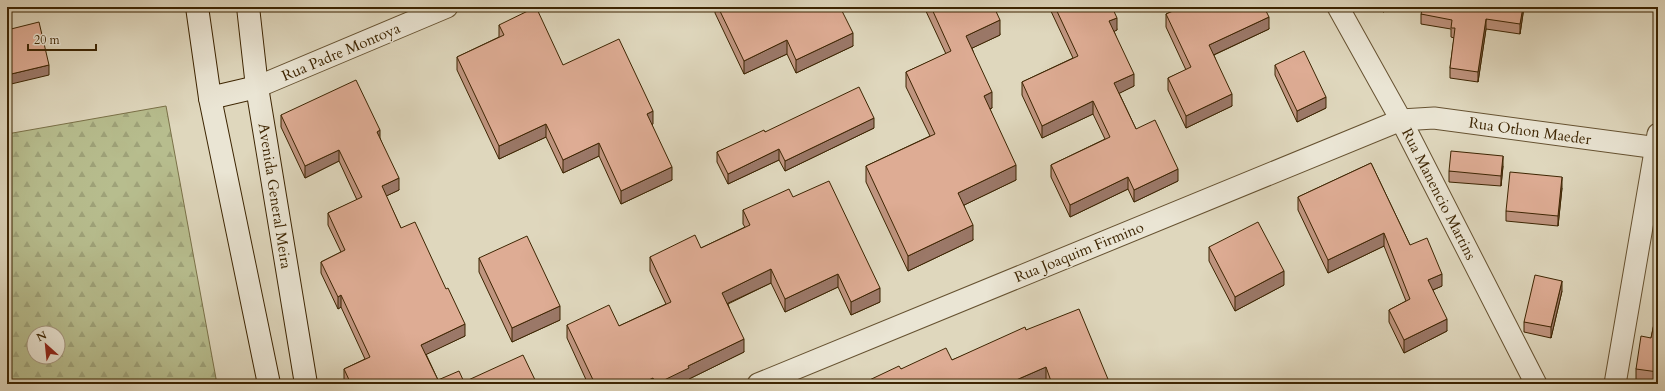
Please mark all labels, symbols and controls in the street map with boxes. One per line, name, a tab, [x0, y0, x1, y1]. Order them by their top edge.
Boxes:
street label: Rua Padre Montoya	[279, 18, 404, 86]
scale bar	[28, 26, 96, 52]
text: 20 m	[34, 32, 61, 48]
street label: Rua Othon Maeder	[1467, 113, 1593, 150]
street label: Avenida General Meira	[254, 122, 296, 271]
street label: Rua Manencio Martins	[1397, 125, 1481, 263]
street label: Rua Joaquim Firmino	[1011, 217, 1147, 287]
north arrow	[26, 325, 66, 365]
text: N	[34, 327, 50, 345]

